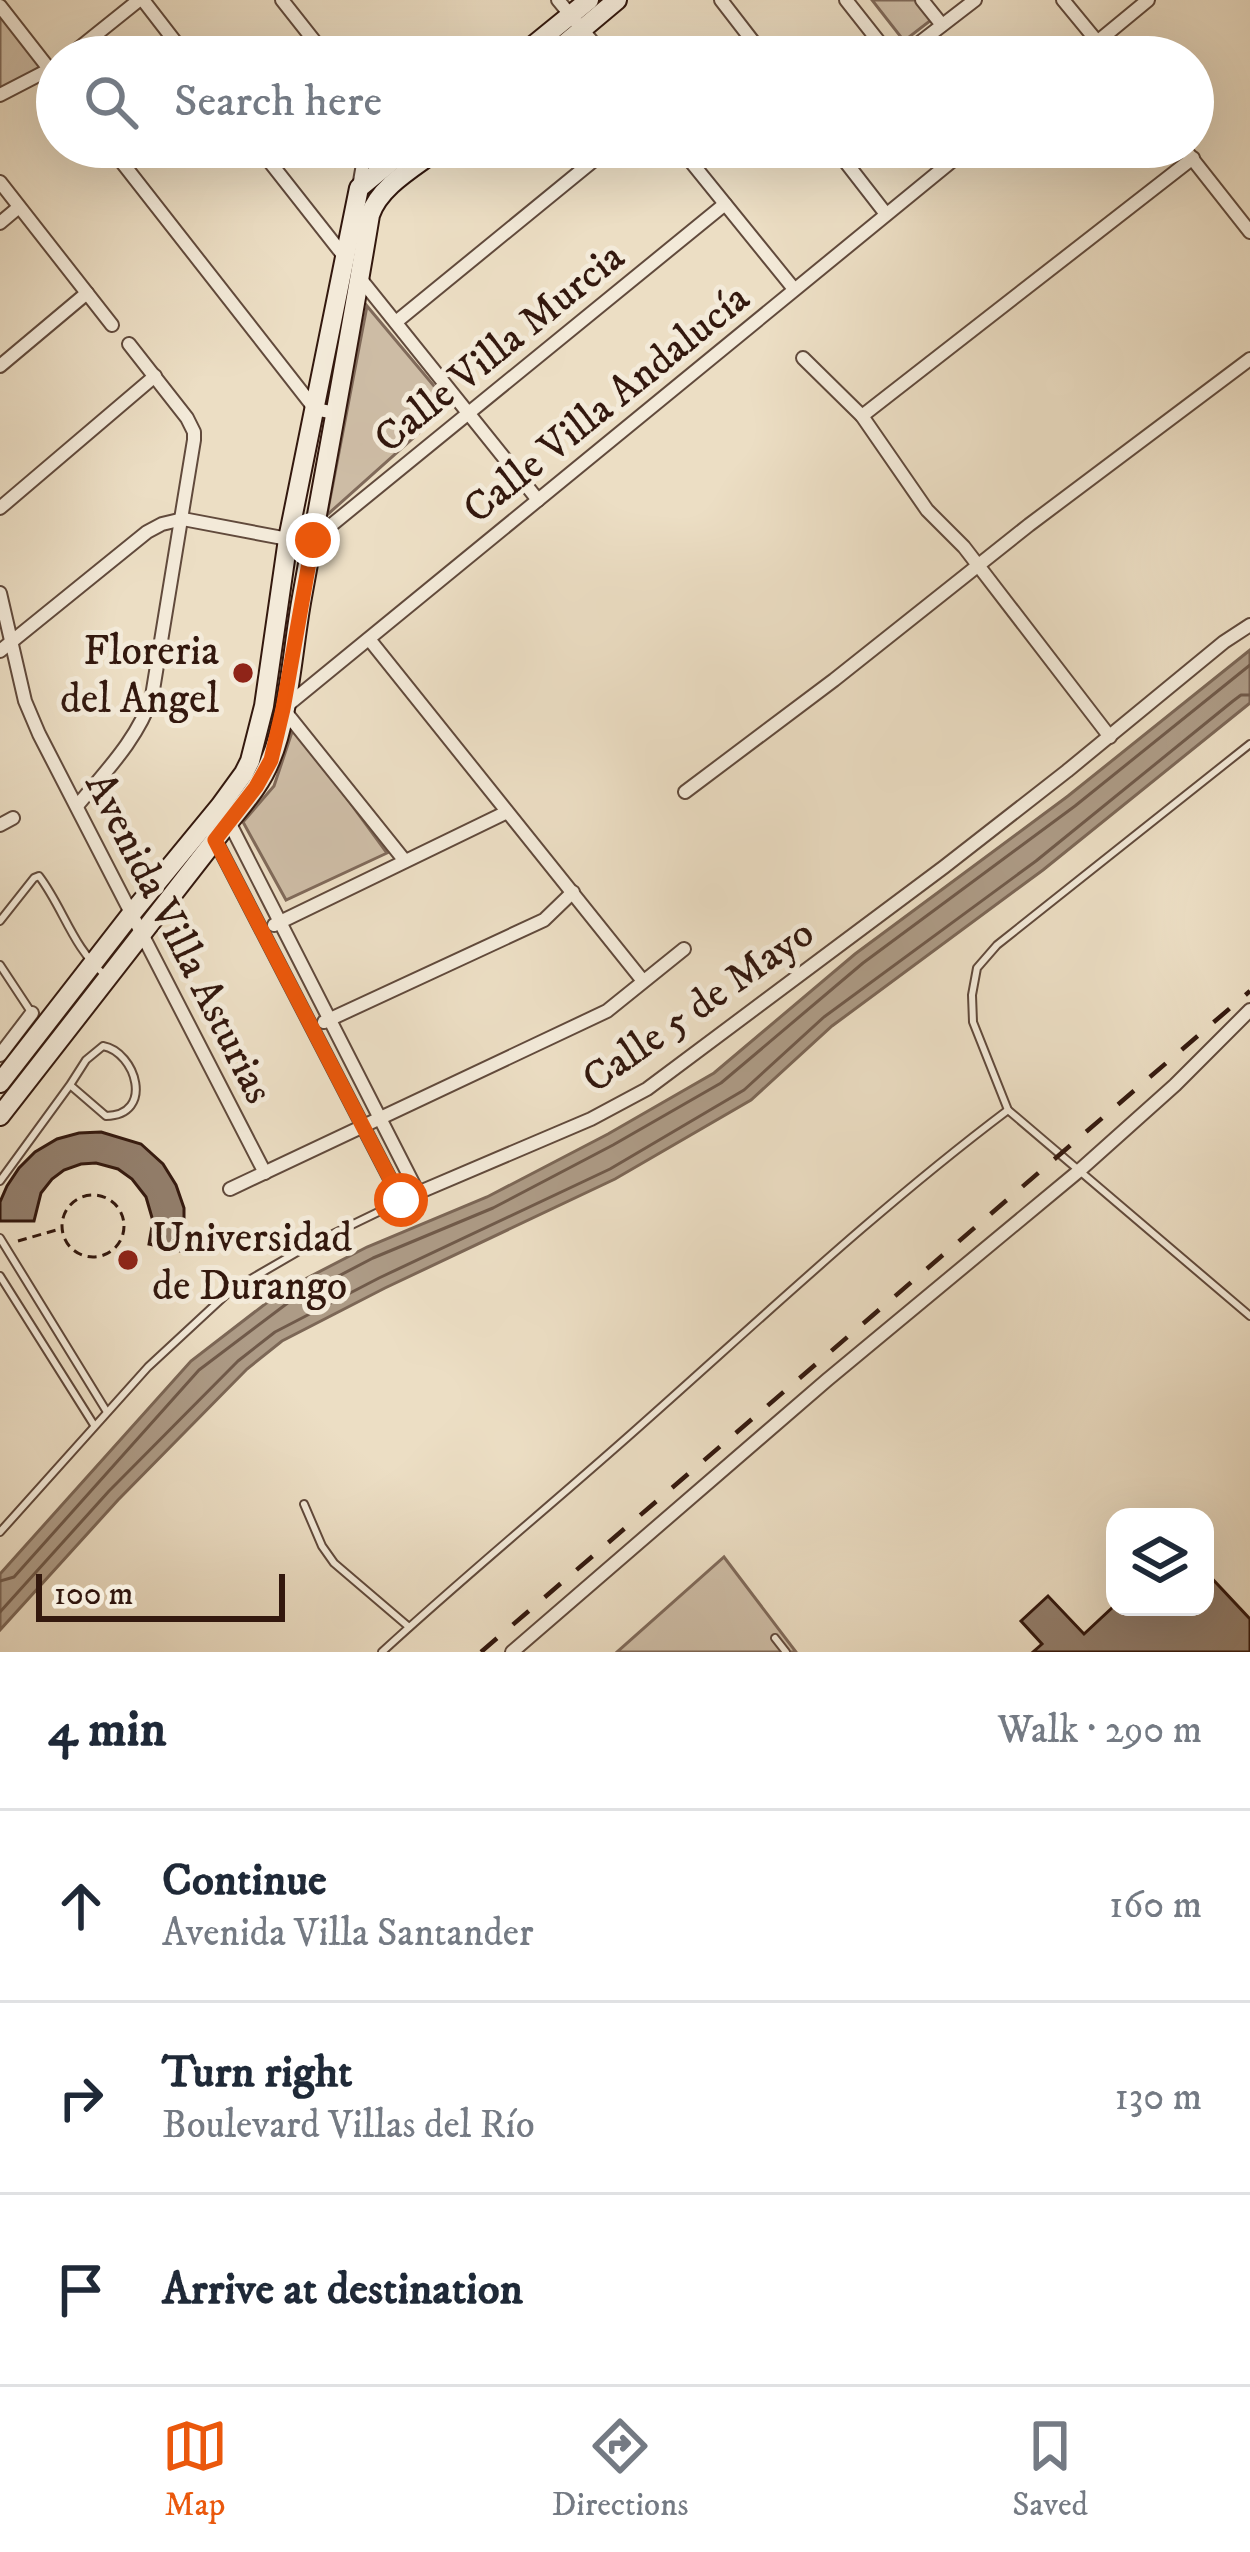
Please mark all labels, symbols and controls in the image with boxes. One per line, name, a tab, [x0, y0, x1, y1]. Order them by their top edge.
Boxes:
search box	[36, 36, 1214, 168]
icon: search	[78, 69, 144, 135]
text: Search here	[174, 74, 382, 130]
street label: Calle Villa Murcia	[364, 232, 636, 465]
street label: Calle Villa Andalucía	[453, 273, 761, 536]
route end	[286, 513, 340, 567]
place label: Floreria del Angel	[60, 626, 219, 726]
marker: Floreria del Angel	[230, 660, 256, 686]
street label: Avenida Villa Asturias	[72, 764, 284, 1112]
street label: Calle 5 de Mayo	[573, 908, 824, 1105]
route start	[374, 1173, 428, 1227]
place label: Universidad de Durango	[152, 1213, 352, 1313]
marker: Universidad de Durango	[115, 1247, 141, 1273]
map controls	[1106, 1508, 1214, 1616]
button: layers	[1106, 1508, 1214, 1616]
scale bar	[36, 1568, 285, 1621]
text: 100 m	[54, 1574, 133, 1615]
text: 4 min	[48, 1698, 166, 1762]
text: Walk · 290 m	[998, 1706, 1202, 1755]
text: Continue	[162, 1853, 327, 1909]
icon: ahead	[48, 1873, 114, 1939]
text: 160 m	[1109, 1881, 1202, 1930]
text: Avenida Villa Santander	[162, 1909, 534, 1958]
text: Turn right	[162, 2045, 352, 2101]
icon: right	[48, 2065, 114, 2131]
text: 130 m	[1114, 2073, 1202, 2122]
text: Boulevard Villas del Río	[162, 2101, 535, 2150]
icon: arrive	[48, 2257, 114, 2323]
text: Arrive at destination	[162, 2262, 523, 2318]
tab: Map	[162, 2413, 228, 2526]
tab: Directions	[552, 2413, 688, 2526]
tab: Saved	[1012, 2413, 1088, 2526]

